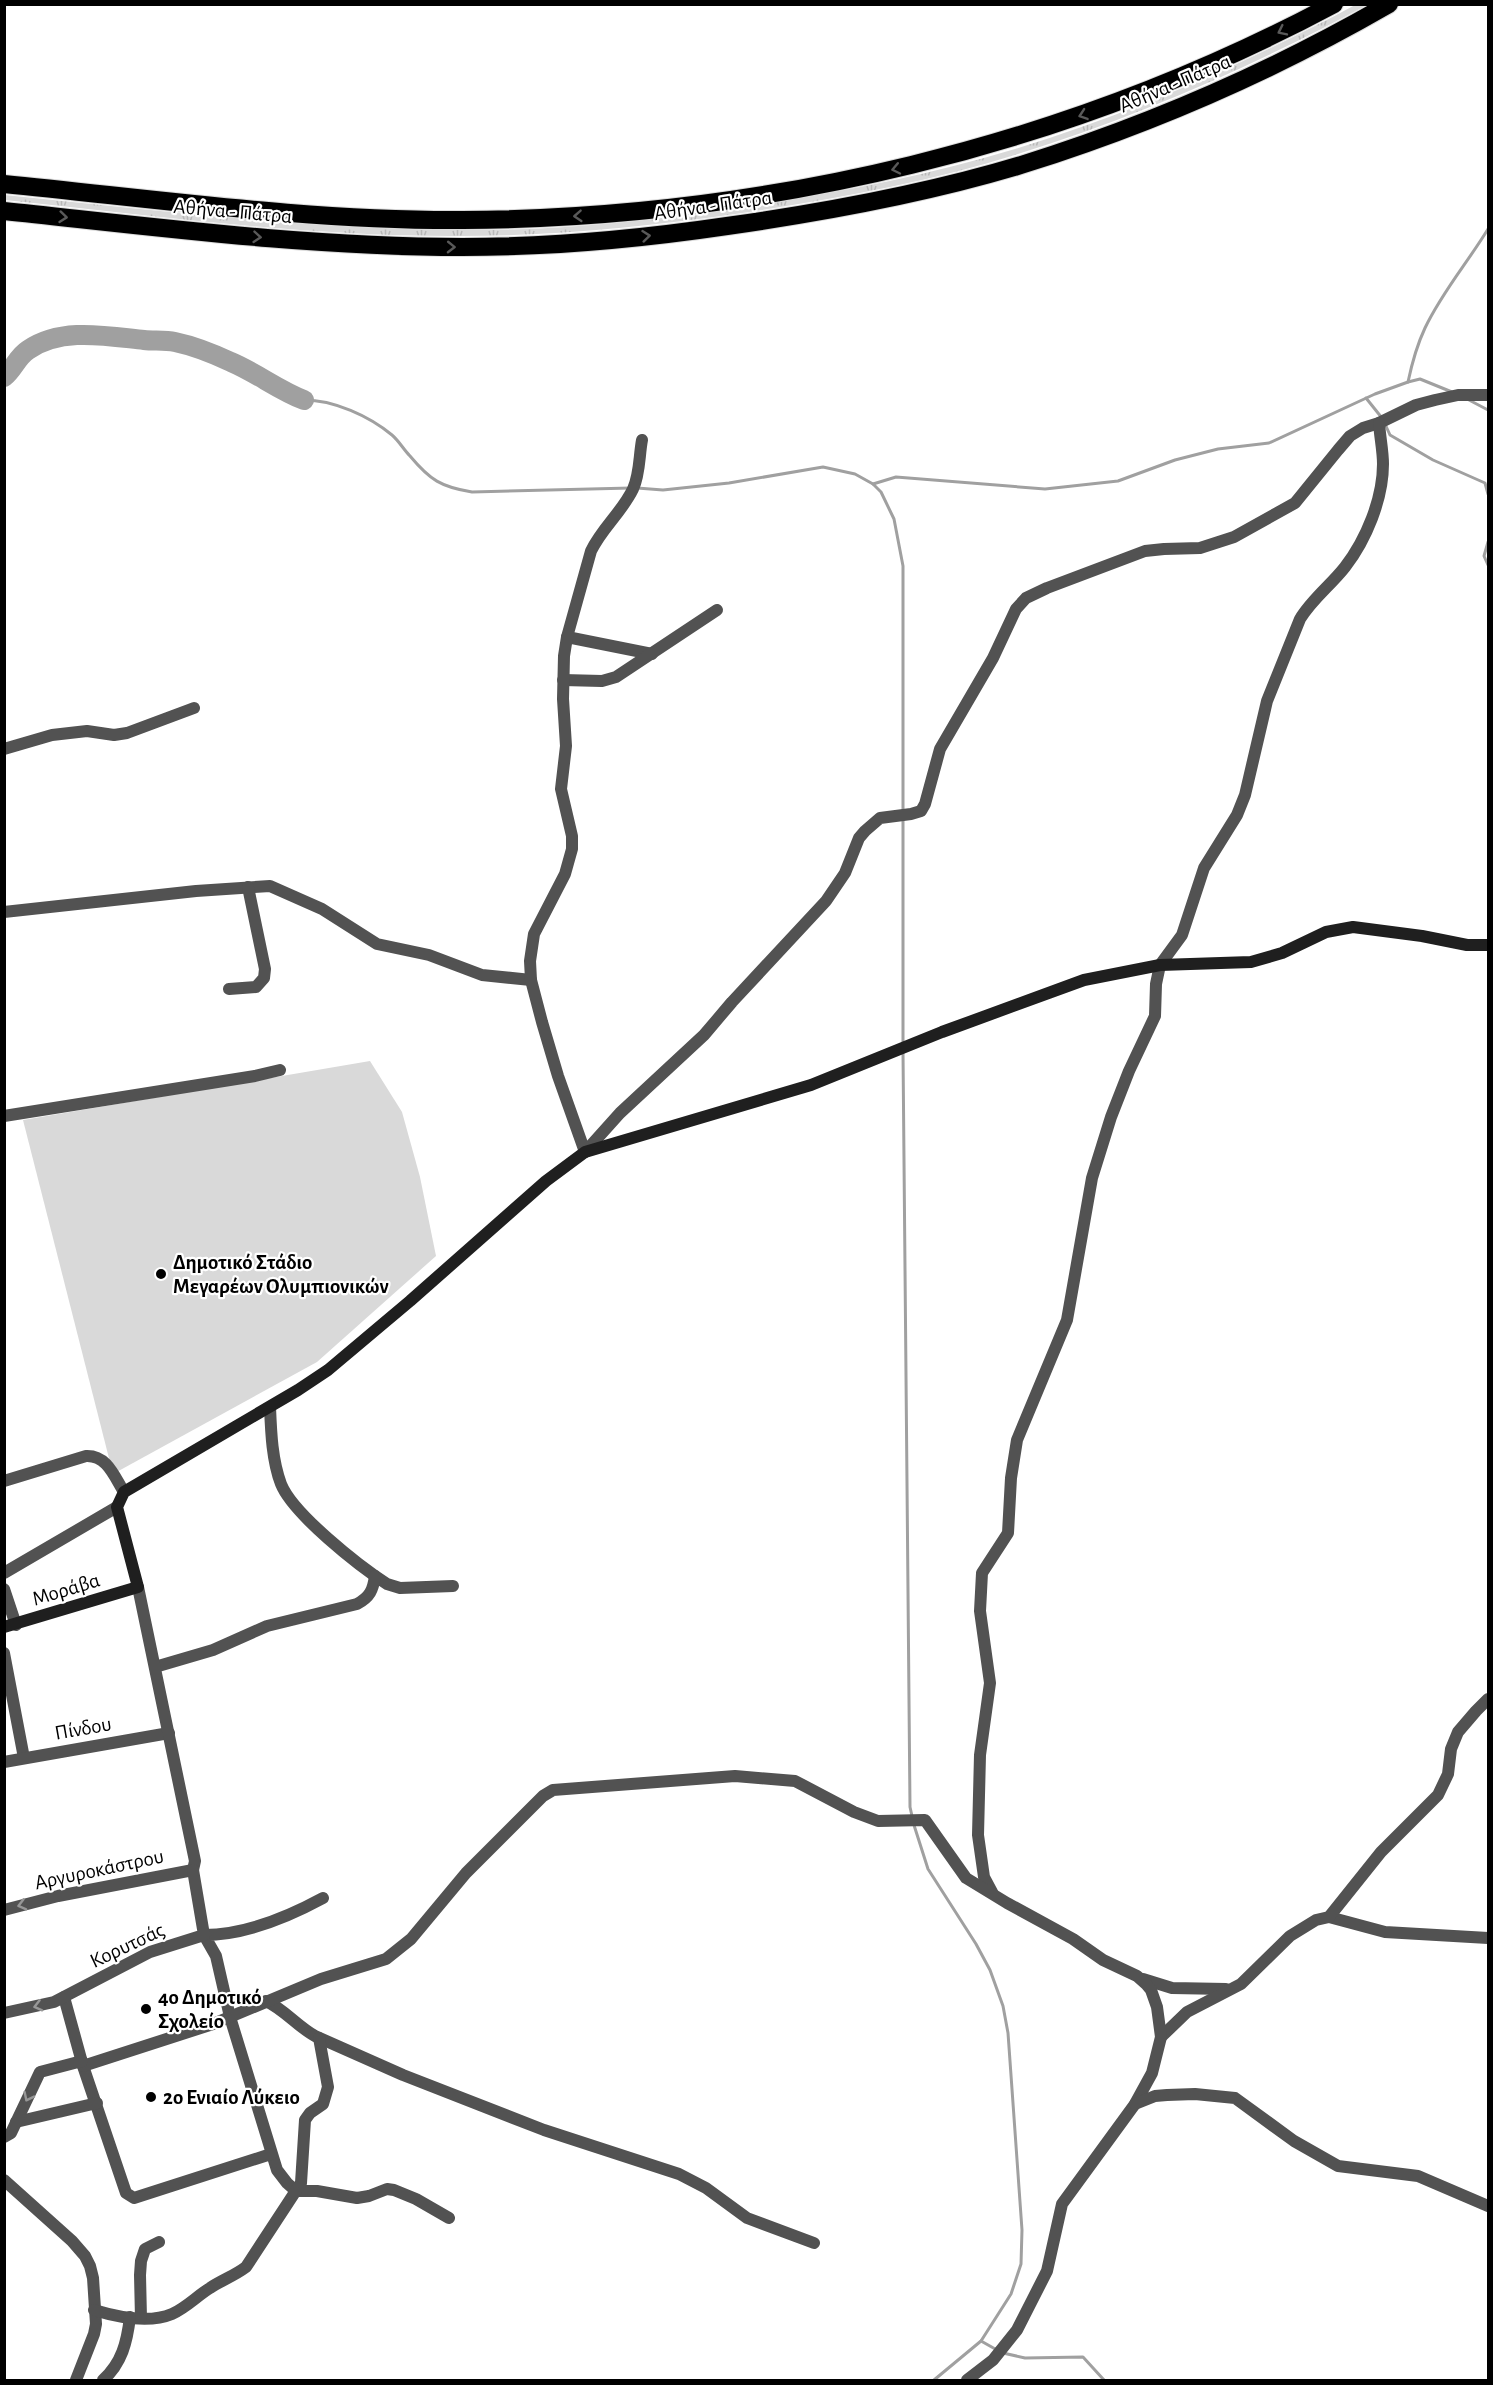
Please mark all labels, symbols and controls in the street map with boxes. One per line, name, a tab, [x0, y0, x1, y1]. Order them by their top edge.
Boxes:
one-way arrow	[1277, 24, 1288, 36]
street label: Αθήνα - Πάτρα	[1116, 50, 1234, 116]
one-way arrow	[1078, 108, 1089, 121]
one-way arrow	[891, 162, 901, 175]
street label: Αθήνα - Πάτρα	[653, 187, 774, 224]
street label: Αθήνα - Πάτρα	[173, 196, 293, 227]
one-way arrow	[574, 209, 583, 222]
one-way arrow	[58, 210, 67, 223]
one-way arrow	[252, 230, 261, 243]
one-way arrow	[641, 231, 651, 243]
one-way arrow	[447, 241, 456, 253]
place label: Δημοτικό Στάδιο Μεγαρέων Ολυμπιονικών	[173, 1252, 389, 1297]
marker: Δημοτικό Στάδιο Μεγαρέων Ολυμπιονικών	[154, 1267, 168, 1281]
street label: Μοράβα	[30, 1569, 102, 1610]
street label: Πίνδου	[53, 1713, 113, 1744]
street label: Αργυροκάστρου	[33, 1846, 166, 1893]
one-way arrow	[17, 1898, 27, 1911]
street label: Κορυτσάς	[87, 1919, 168, 1972]
place label: 4ο Δημοτικό Σχολείο	[158, 1987, 262, 2032]
one-way arrow	[33, 1999, 43, 2012]
marker: 4ο Δημοτικό Σχολείο	[139, 2002, 153, 2016]
place label: 2ο Ενιαίο Λύκειο	[163, 2087, 300, 2108]
one-way arrow	[24, 2090, 36, 2101]
marker: 2ο Ενιαίο Λύκειο	[144, 2090, 158, 2104]

